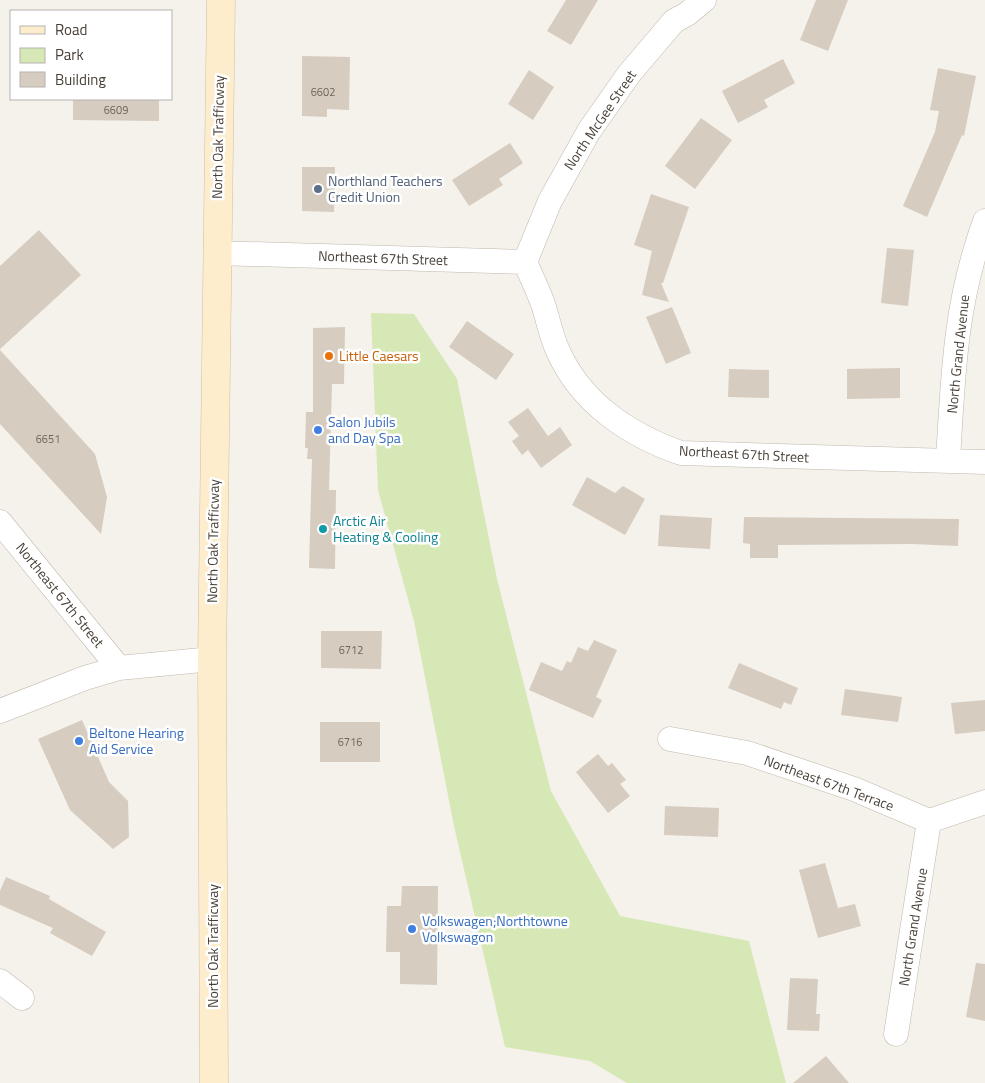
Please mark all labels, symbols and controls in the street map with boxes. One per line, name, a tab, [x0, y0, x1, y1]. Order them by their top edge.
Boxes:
legend	[10, 10, 172, 100]
text: Road	[55, 18, 87, 41]
text: Park	[55, 43, 84, 66]
street label: North McGee Street	[558, 65, 641, 174]
text: Building	[55, 68, 106, 91]
street label: North Oak Trafficway	[206, 75, 229, 199]
house number: 6602	[311, 84, 335, 100]
house number: 6609	[104, 102, 128, 118]
place label: Northland Teachers Credit Union	[328, 170, 443, 207]
marker: Northland Teachers Credit Union	[312, 183, 324, 195]
street label: Northeast 67th Street	[318, 245, 448, 270]
street label: North Grand Avenue	[941, 293, 974, 414]
place label: Little Caesars	[339, 345, 419, 366]
marker: Little Caesars	[323, 350, 335, 362]
place label: Salon Jubils and Day Spa	[328, 411, 401, 448]
marker: Salon Jubils and Day Spa	[312, 424, 324, 436]
house number: 6651	[36, 431, 60, 447]
street label: Northeast 67th Street	[679, 440, 810, 467]
street label: North Oak Trafficway	[201, 479, 224, 603]
place label: Arctic Air Heating & Cooling	[333, 510, 438, 547]
marker: Arctic Air Heating & Cooling	[317, 523, 329, 535]
street label: Northeast 67th Street	[11, 538, 109, 652]
house number: 6712	[339, 642, 363, 658]
place label: Beltone Hearing Aid Service	[89, 722, 184, 759]
house number: 6716	[338, 734, 362, 750]
marker: Beltone Hearing Aid Service	[73, 735, 85, 747]
street label: Northeast 67th Terrace	[761, 749, 897, 816]
street label: North Grand Avenue	[893, 866, 932, 988]
street label: North Oak Trafficway	[202, 884, 223, 1008]
place label: Volkswagen;Northtowne Volkswagon	[422, 910, 568, 947]
marker: Volkswagen;Northtowne Volkswagon	[406, 923, 418, 935]

